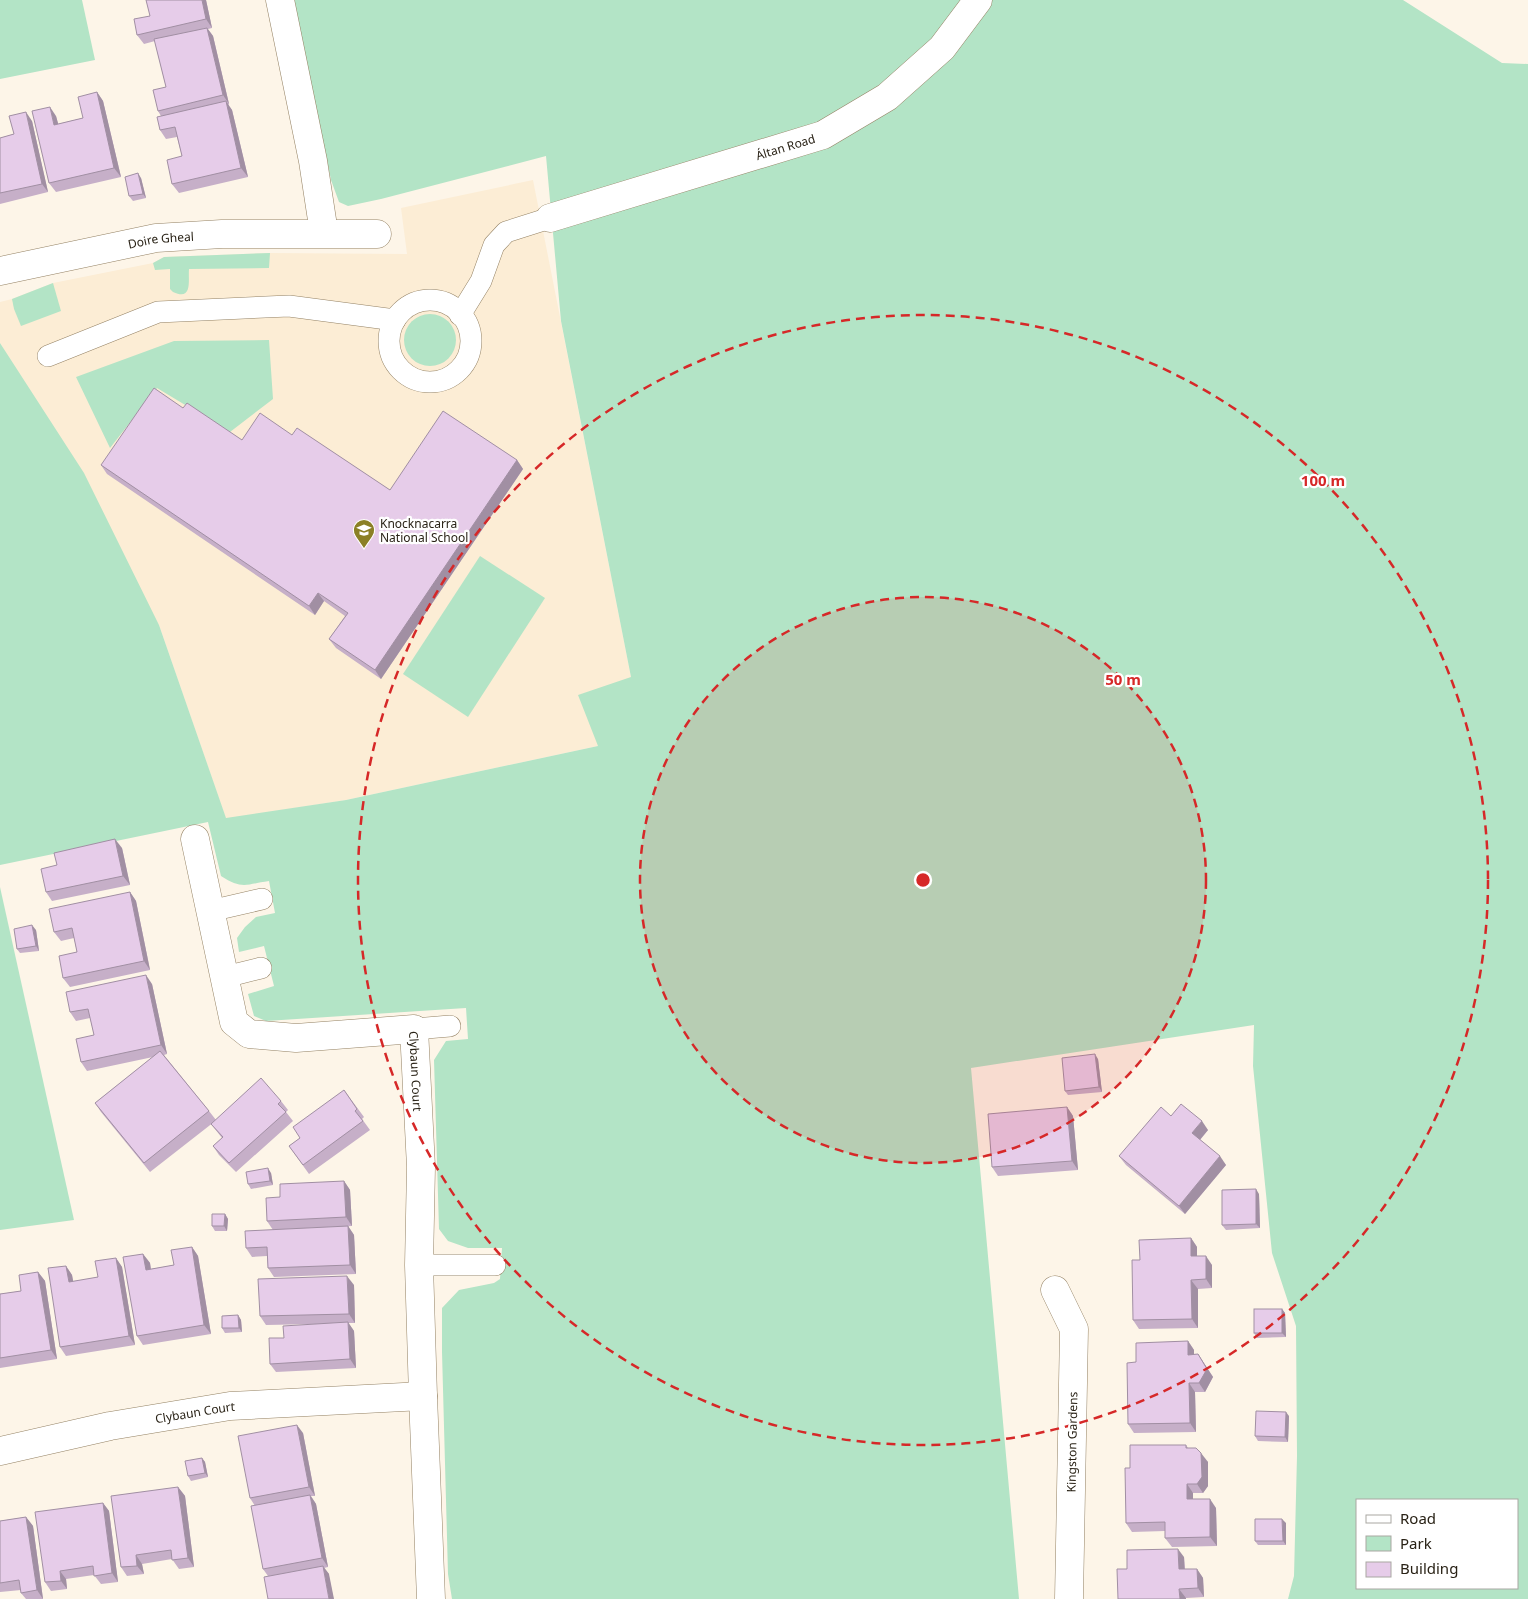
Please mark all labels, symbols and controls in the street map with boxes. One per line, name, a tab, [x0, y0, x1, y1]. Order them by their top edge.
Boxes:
street label: Áltan Road	[754, 129, 817, 163]
street label: Doire Gheal	[126, 227, 194, 252]
text: 100 m	[1301, 470, 1345, 490]
place label: Knocknacarra National School	[380, 515, 468, 546]
school or university icon: Knocknacarra National School	[352, 518, 376, 549]
text: 50 m	[1105, 669, 1141, 689]
centre of rings	[914, 871, 932, 889]
street label: Clybaun Court	[406, 1030, 427, 1112]
street label: Kingston Gardens	[1063, 1391, 1081, 1492]
street label: Clybaun Court	[154, 1397, 236, 1427]
legend	[1356, 1499, 1518, 1589]
text: Road	[1400, 1508, 1436, 1528]
text: Park	[1400, 1533, 1432, 1553]
text: Building	[1400, 1558, 1458, 1578]

